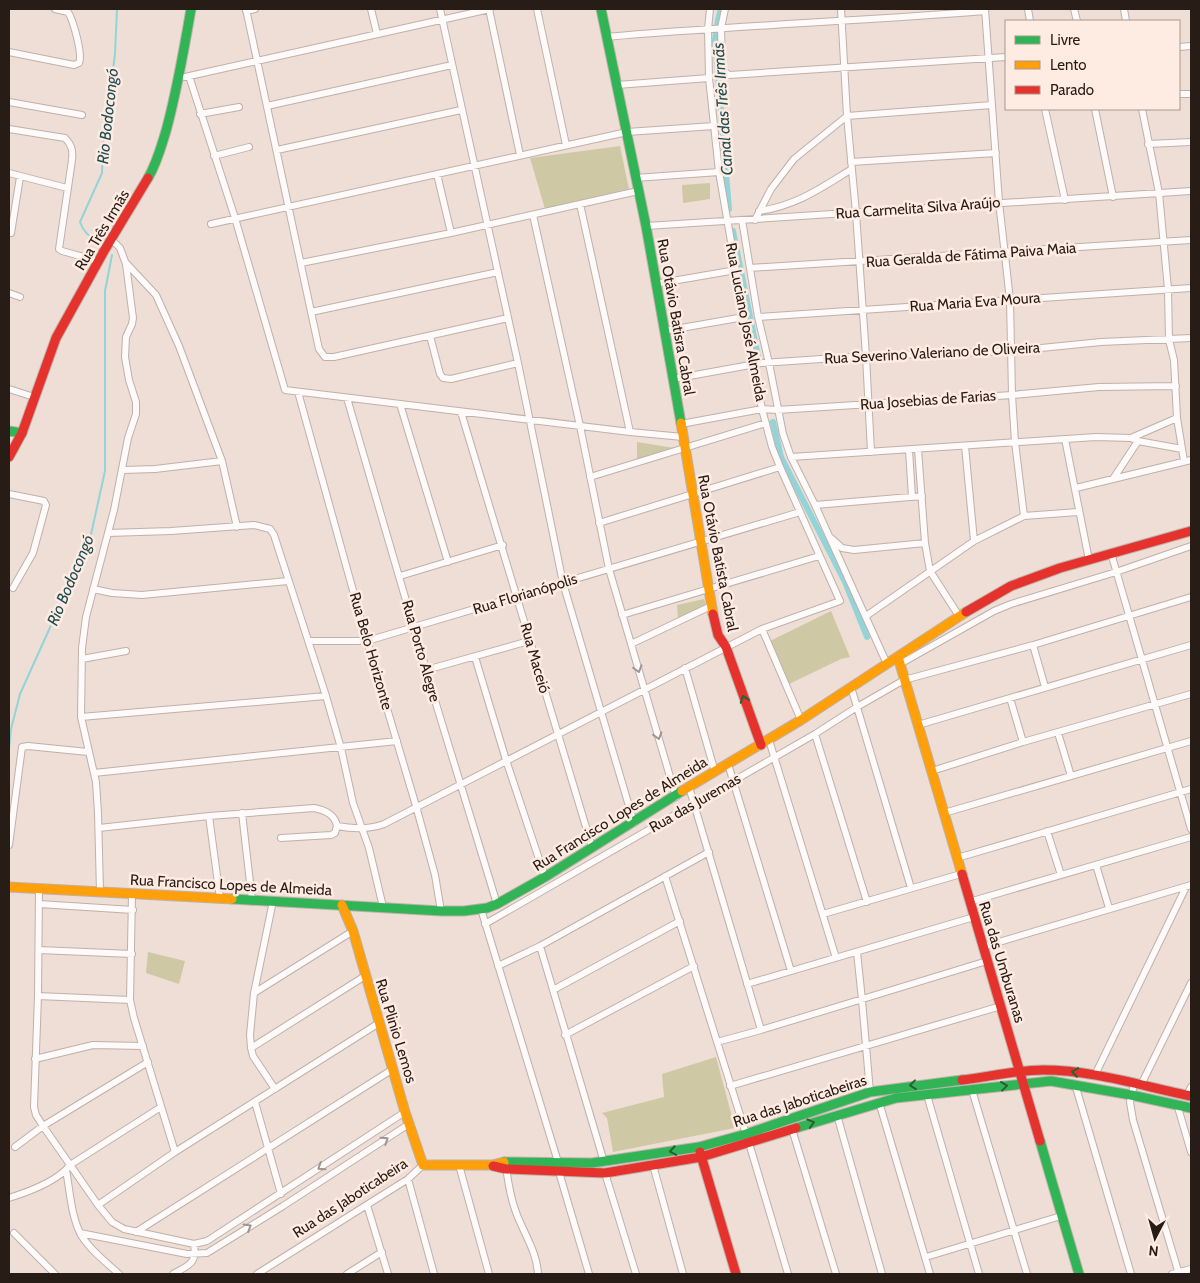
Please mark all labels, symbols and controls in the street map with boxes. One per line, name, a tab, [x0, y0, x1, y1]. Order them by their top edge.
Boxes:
legend	[1005, 20, 1180, 110]
text: Livre	[1050, 31, 1081, 49]
water label: Canal das Três Irmãs	[708, 42, 737, 176]
text: Lento	[1050, 56, 1087, 74]
water label: Rio Bodocongó	[93, 67, 122, 165]
text: Parado	[1050, 81, 1094, 99]
street label: Rua Três Irmãs	[71, 186, 133, 274]
street label: Rua Carmelita Silva Araújo	[835, 193, 1001, 223]
street label: Rua Otávio Batisra Cabral	[653, 237, 699, 397]
street label: Rua Geralda de Fátima Paiva Maia	[865, 239, 1078, 271]
street label: Rua Luciano José Almeida	[722, 241, 770, 404]
street label: Rua Maria Eva Moura	[909, 288, 1042, 316]
street label: Rua Severino Valeriano de Oliveira	[824, 338, 1041, 368]
street label: Rua Josebias de Farias	[859, 386, 997, 414]
street label: Rua Otávio Batista Cabral	[694, 473, 742, 633]
water label: Rio Bodocongó	[43, 532, 98, 628]
street label: Rua Florianópolis	[471, 570, 579, 618]
street label: Rua Belo Horizonte	[346, 590, 397, 712]
street label: Rua Porto Alegre	[398, 598, 444, 704]
street label: Rua Maceió	[516, 621, 554, 695]
one-way arrow	[632, 664, 642, 672]
one-way arrow	[740, 695, 750, 704]
one-way arrow	[652, 731, 662, 740]
street label: Rua Francisco Lopes de Almeida	[530, 752, 711, 875]
street label: Rua das Juremas	[646, 770, 744, 836]
street label: Rua Francisco Lopes de Almeida	[130, 871, 333, 899]
street label: Rua das Umburanas	[975, 899, 1029, 1025]
street label: Rua Plinio Lemos	[372, 977, 420, 1085]
one-way arrow	[1070, 1068, 1079, 1078]
street label: Rua das Jaboticabeiras	[731, 1071, 869, 1131]
one-way arrow	[909, 1080, 918, 1090]
one-way arrow	[1001, 1081, 1009, 1092]
one-way arrow	[806, 1119, 815, 1129]
one-way arrow	[380, 1137, 389, 1146]
one-way arrow	[669, 1146, 677, 1156]
street label: Rua das Jaboticabeira	[289, 1154, 411, 1242]
one-way arrow	[317, 1161, 326, 1171]
north arrow	[1130, 1213, 1180, 1263]
one-way arrow	[243, 1224, 252, 1234]
text: N	[1148, 1241, 1160, 1260]

